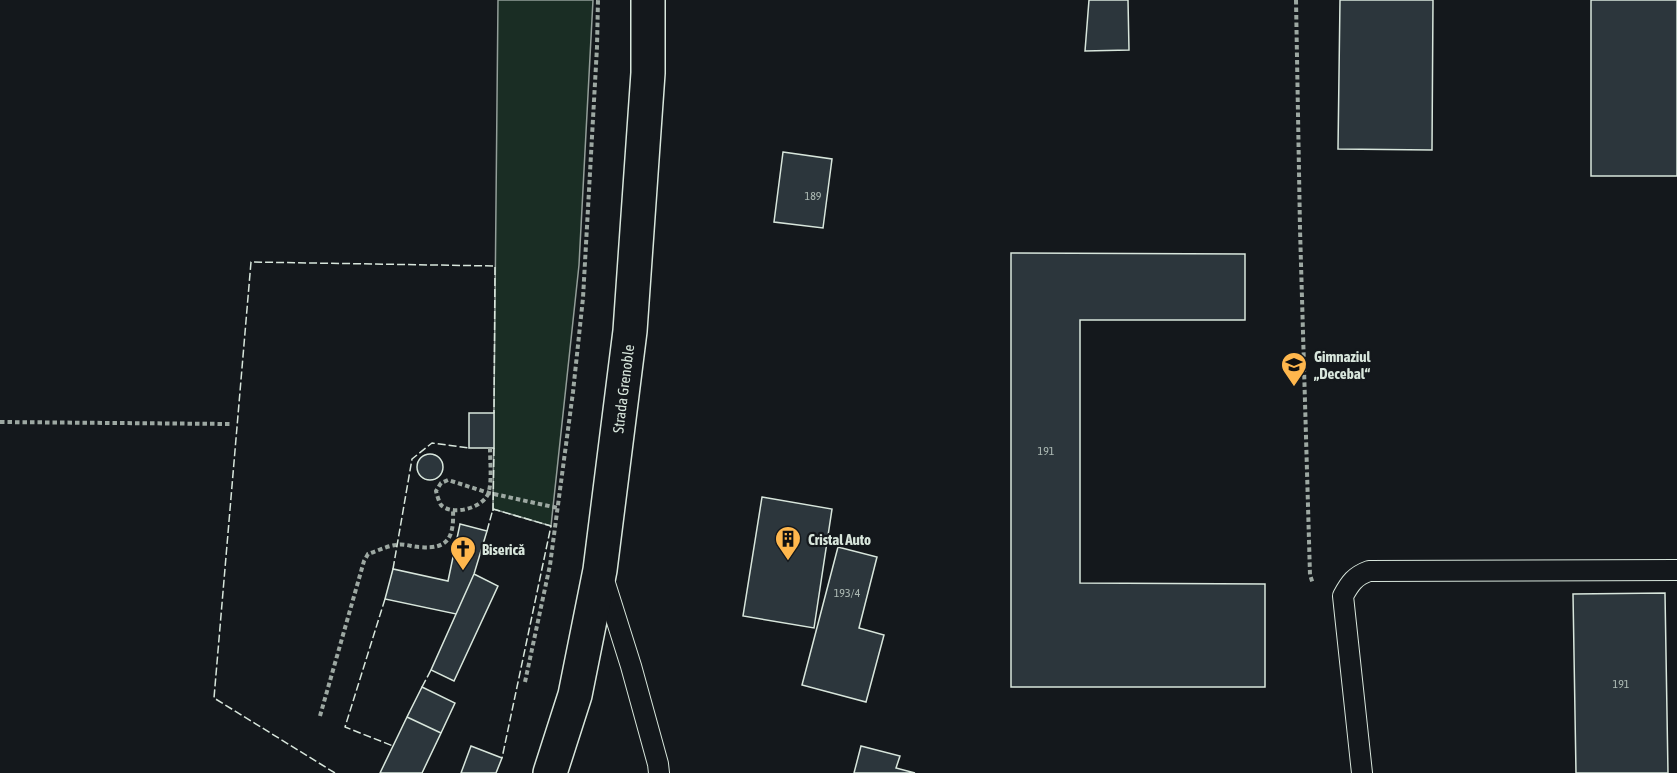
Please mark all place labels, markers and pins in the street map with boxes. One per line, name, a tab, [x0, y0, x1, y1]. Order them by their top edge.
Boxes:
place label: Gimnaziul „Decebal“	[1313, 348, 1372, 382]
school or university icon: Gimnaziul „Decebal“	[1279, 350, 1309, 388]
building icon: Cristal Auto	[773, 524, 803, 562]
place label: Cristal Auto	[808, 531, 871, 548]
church icon: Biserică	[448, 534, 478, 572]
place label: Biserică	[482, 541, 525, 558]

